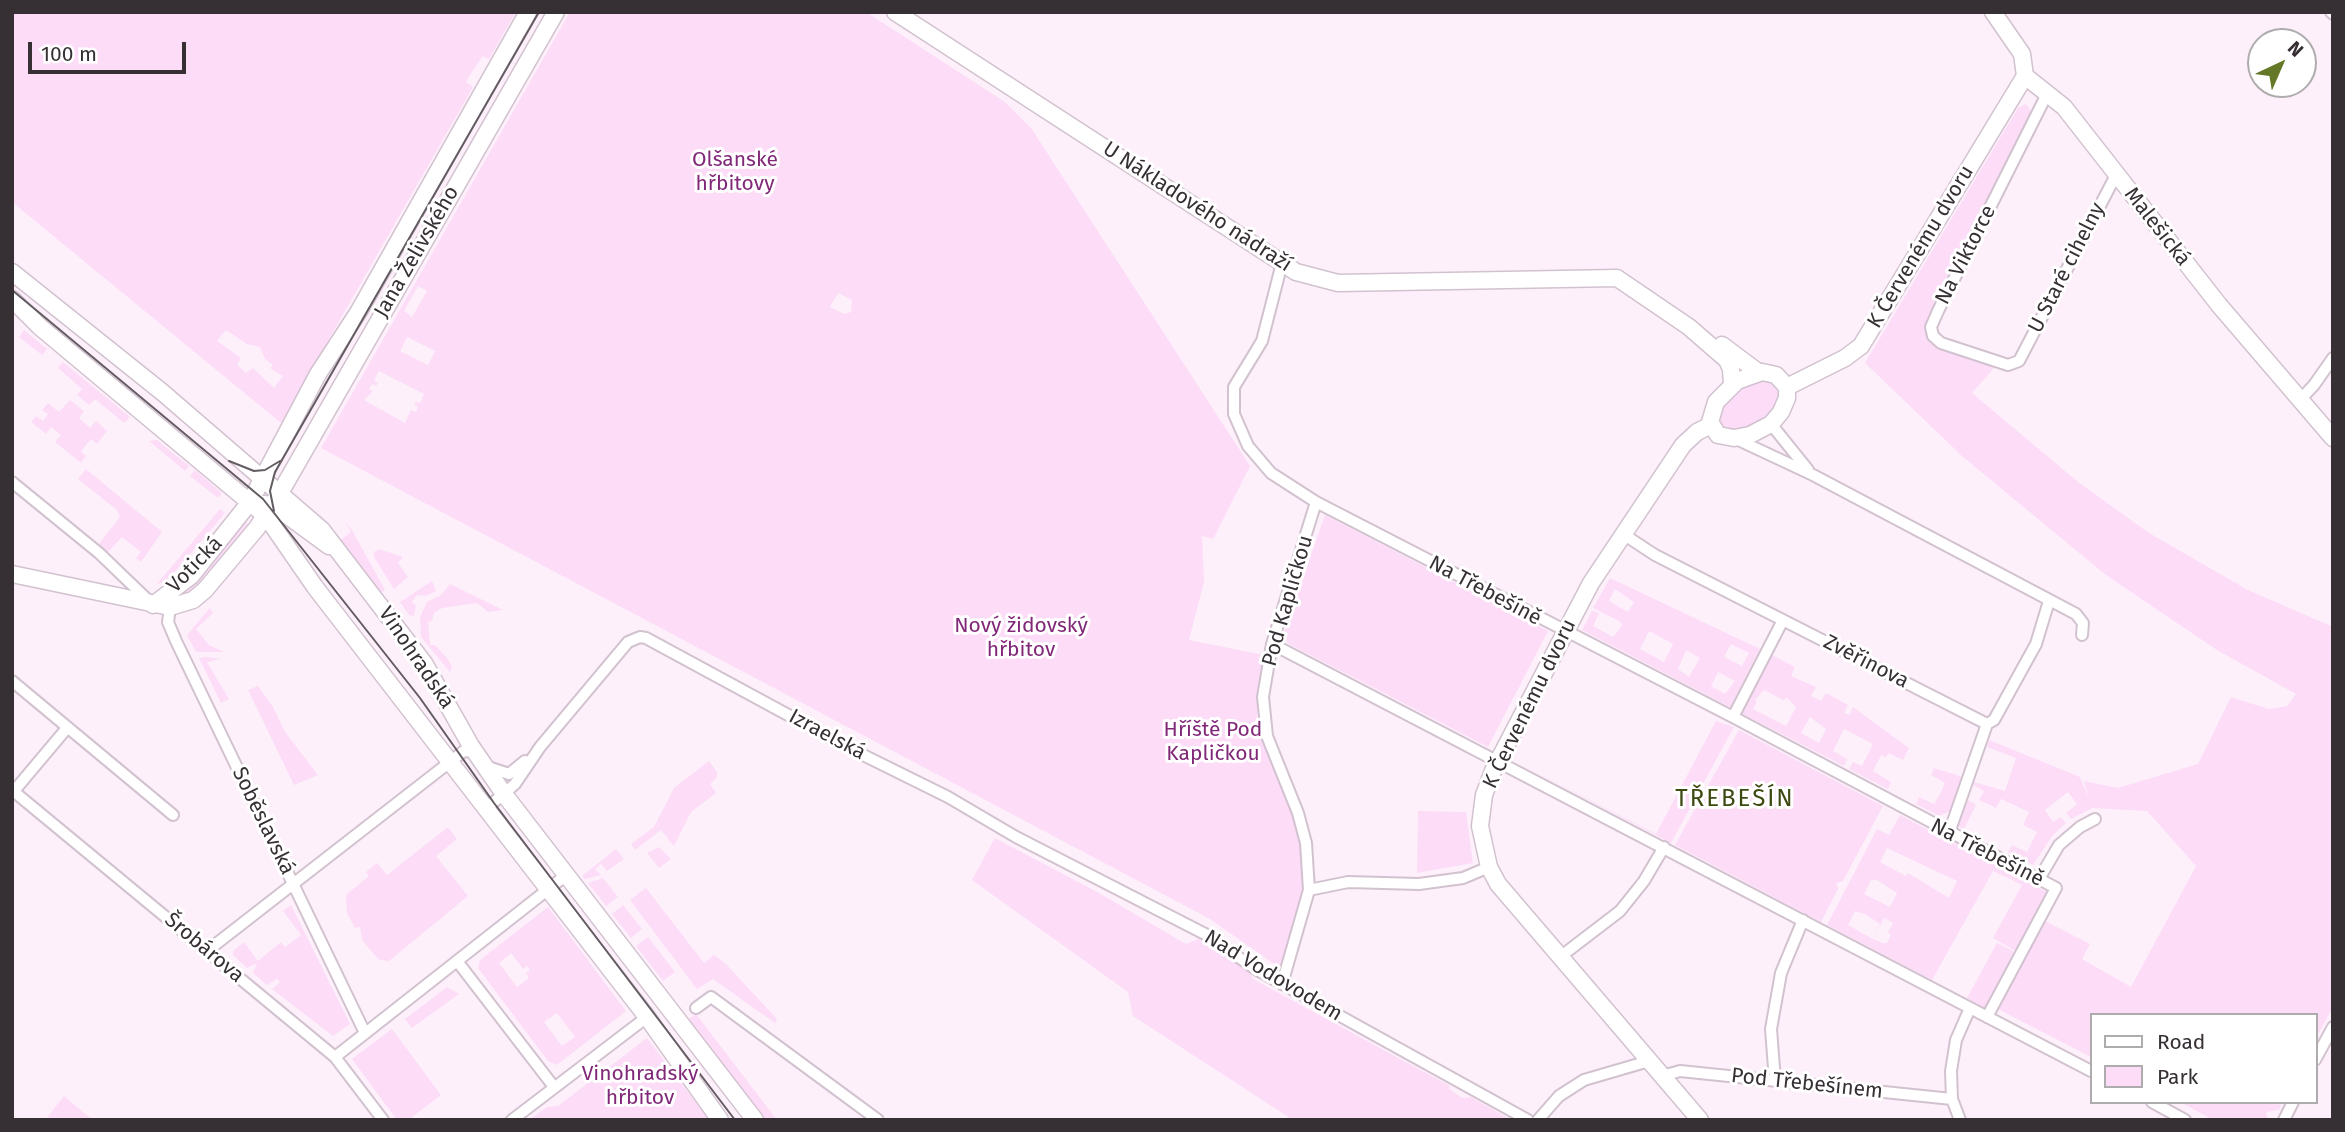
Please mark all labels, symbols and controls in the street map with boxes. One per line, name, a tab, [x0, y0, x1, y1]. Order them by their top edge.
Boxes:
scale bar	[32, 28, 189, 72]
north arrow	[2247, 28, 2317, 98]
text: N	[2283, 36, 2308, 62]
text: 100 m	[41, 41, 97, 67]
street label: U Nákladového nádraží	[1098, 136, 1296, 278]
park label: Olšanské hřbitovy	[692, 147, 778, 197]
street label: K Červenému dvoru	[1862, 161, 1980, 333]
street label: Jana Želivského	[369, 182, 465, 322]
street label: Malešická	[2119, 183, 2195, 271]
street label: U Staré cihelny	[2023, 199, 2111, 337]
street label: Na Viktorce	[1930, 201, 2002, 309]
street label: Votická	[162, 531, 228, 599]
street label: Pod Kapličkou	[1257, 533, 1319, 669]
street label: Na Třebešíně	[1424, 551, 1546, 631]
street label: Vinohradská	[373, 602, 459, 714]
park label: Nový židovský hřbitov	[954, 613, 1088, 663]
street label: K Červenému dvoru	[1478, 615, 1582, 793]
street label: Zvěřinova	[1819, 630, 1913, 694]
street label: Izraelská	[784, 704, 870, 766]
park label: Hříště Pod Kapličkou	[1164, 717, 1262, 767]
street label: Soběslavská	[226, 763, 300, 879]
district label: TŘEBEŠÍN	[1676, 785, 1794, 813]
street label: Na Třebešíně	[1926, 814, 2048, 892]
street label: Šrobárova	[159, 908, 249, 988]
street label: Nad Vodovodem	[1199, 925, 1347, 1027]
legend	[2090, 1013, 2317, 1104]
text: Road	[2157, 1029, 2205, 1055]
park label: Vinohradský hřbitov	[582, 1061, 698, 1111]
street label: Pod Třebešínem	[1730, 1063, 1884, 1105]
text: Park	[2157, 1064, 2198, 1090]

